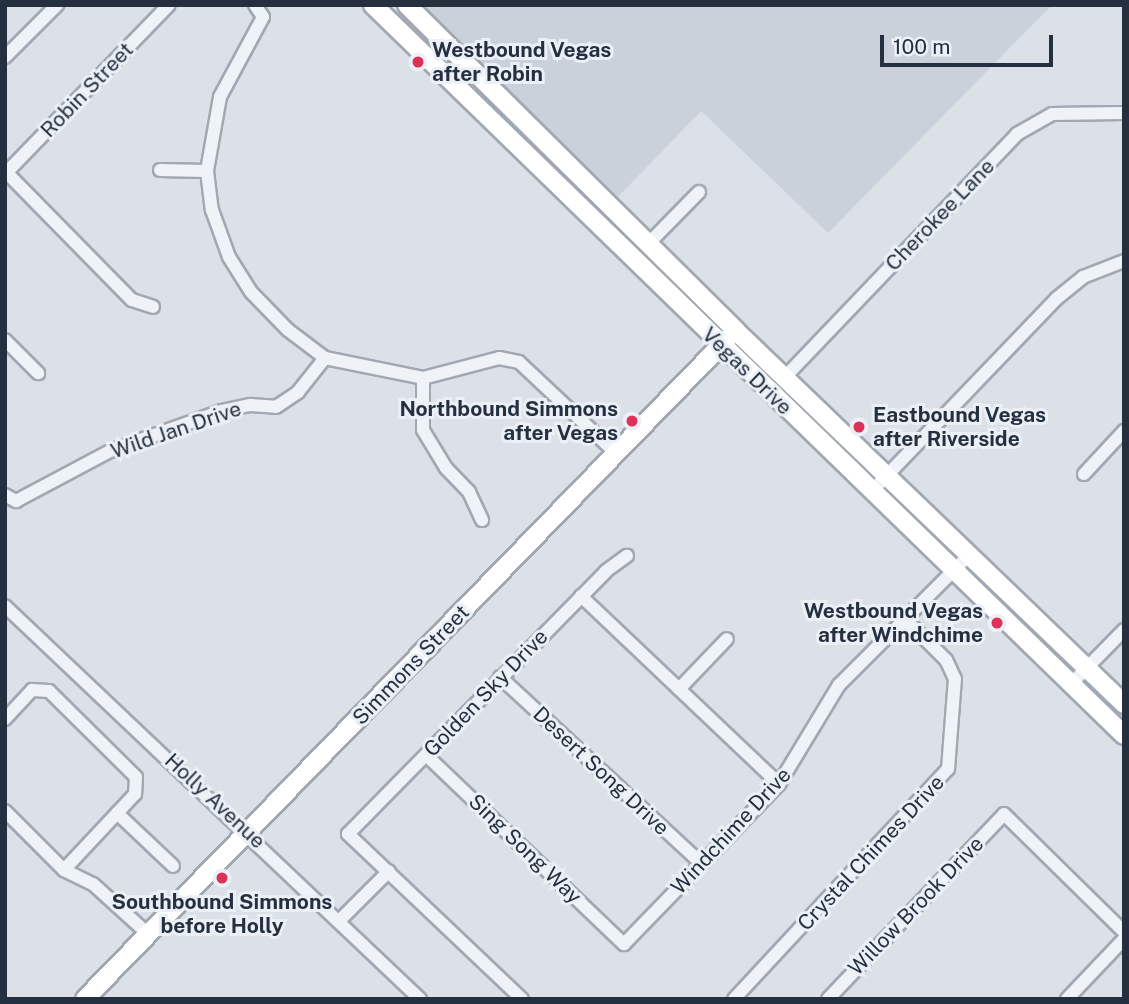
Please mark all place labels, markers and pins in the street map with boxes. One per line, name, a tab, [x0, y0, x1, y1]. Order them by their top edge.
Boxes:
place label: Westbound Vegas after Robin	[432, 37, 612, 87]
marker: Westbound Vegas after Robin	[410, 54, 426, 70]
place label: Northbound Simmons after Vegas	[399, 396, 618, 446]
place label: Eastbound Vegas after Riverside	[873, 402, 1046, 452]
marker: Northbound Simmons after Vegas	[624, 413, 640, 429]
marker: Eastbound Vegas after Riverside	[851, 419, 867, 435]
place label: Westbound Vegas after Windchime	[803, 598, 983, 648]
marker: Westbound Vegas after Windchime	[989, 615, 1005, 631]
marker: Southbound Simmons before Holly	[214, 870, 230, 886]
place label: Southbound Simmons before Holly	[112, 889, 332, 939]

